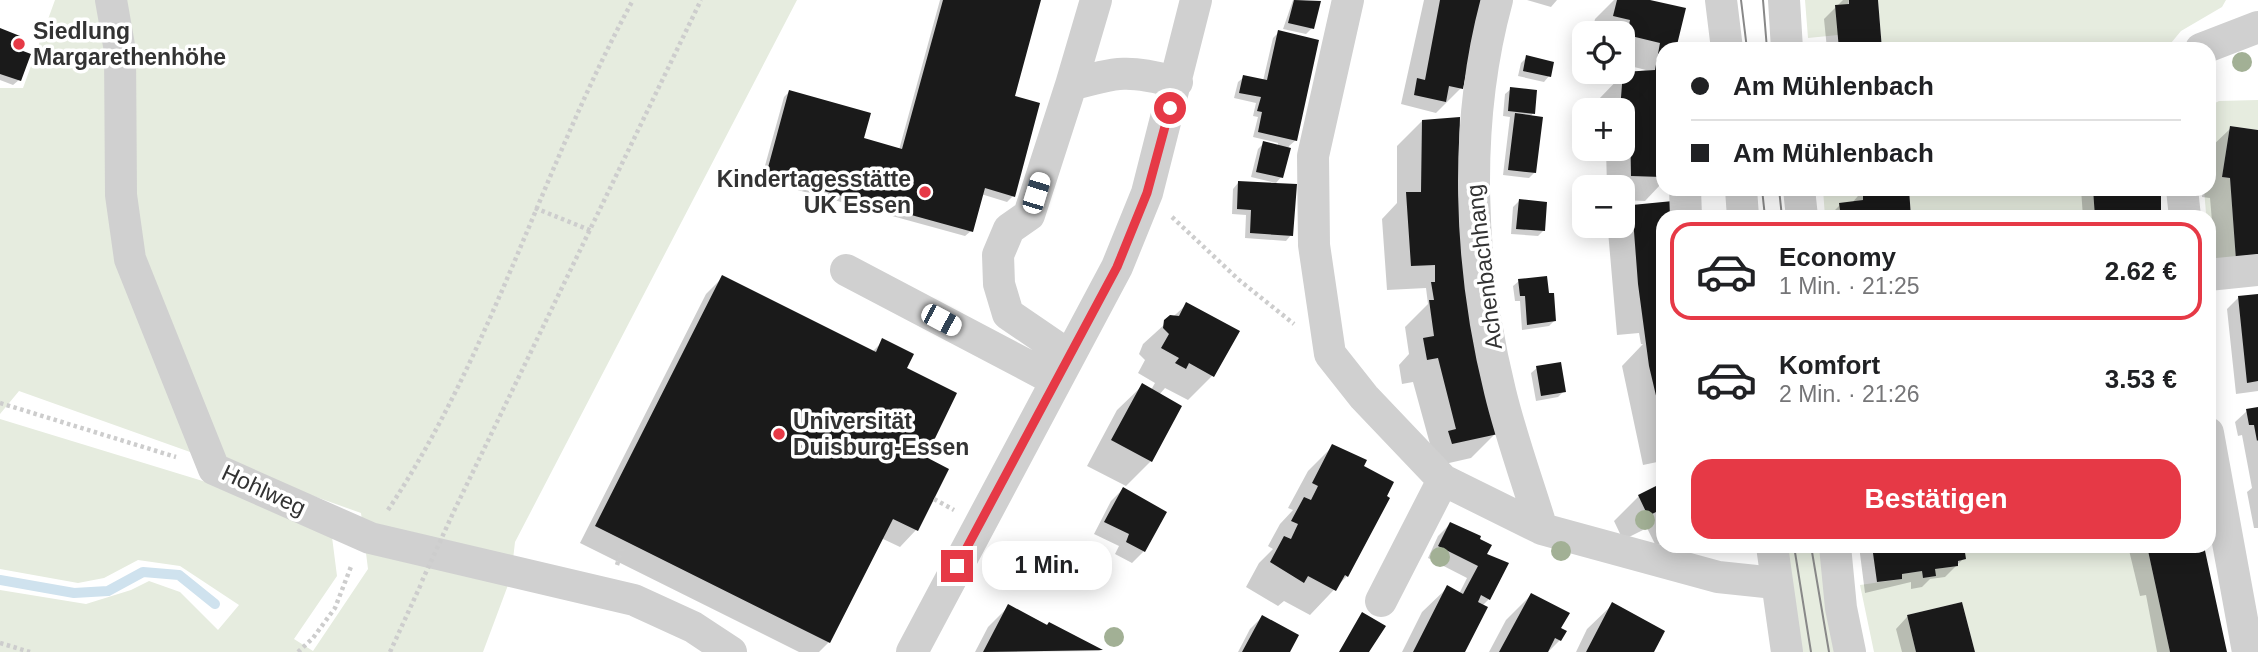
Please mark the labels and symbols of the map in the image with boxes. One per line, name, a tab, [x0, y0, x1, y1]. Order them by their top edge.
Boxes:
place label: Siedlung Margarethenhöhe	[33, 18, 226, 70]
marker: Siedlung Margarethenhöhe	[11, 36, 27, 52]
route start	[1154, 92, 1186, 124]
place label: Kindertagesstätte UK Essen	[717, 166, 911, 218]
car	[1020, 170, 1053, 216]
street label: Achenbachhang	[1461, 183, 1507, 351]
marker: Kindertagesstätte UK Essen	[917, 184, 933, 200]
car	[918, 301, 965, 339]
place label: Universität Duisburg-Essen	[793, 408, 969, 460]
marker: Universität Duisburg-Essen	[771, 426, 787, 442]
street label: Hohlweg	[218, 459, 310, 521]
callout: 1 Min.	[982, 542, 1111, 590]
route end	[941, 550, 973, 582]

